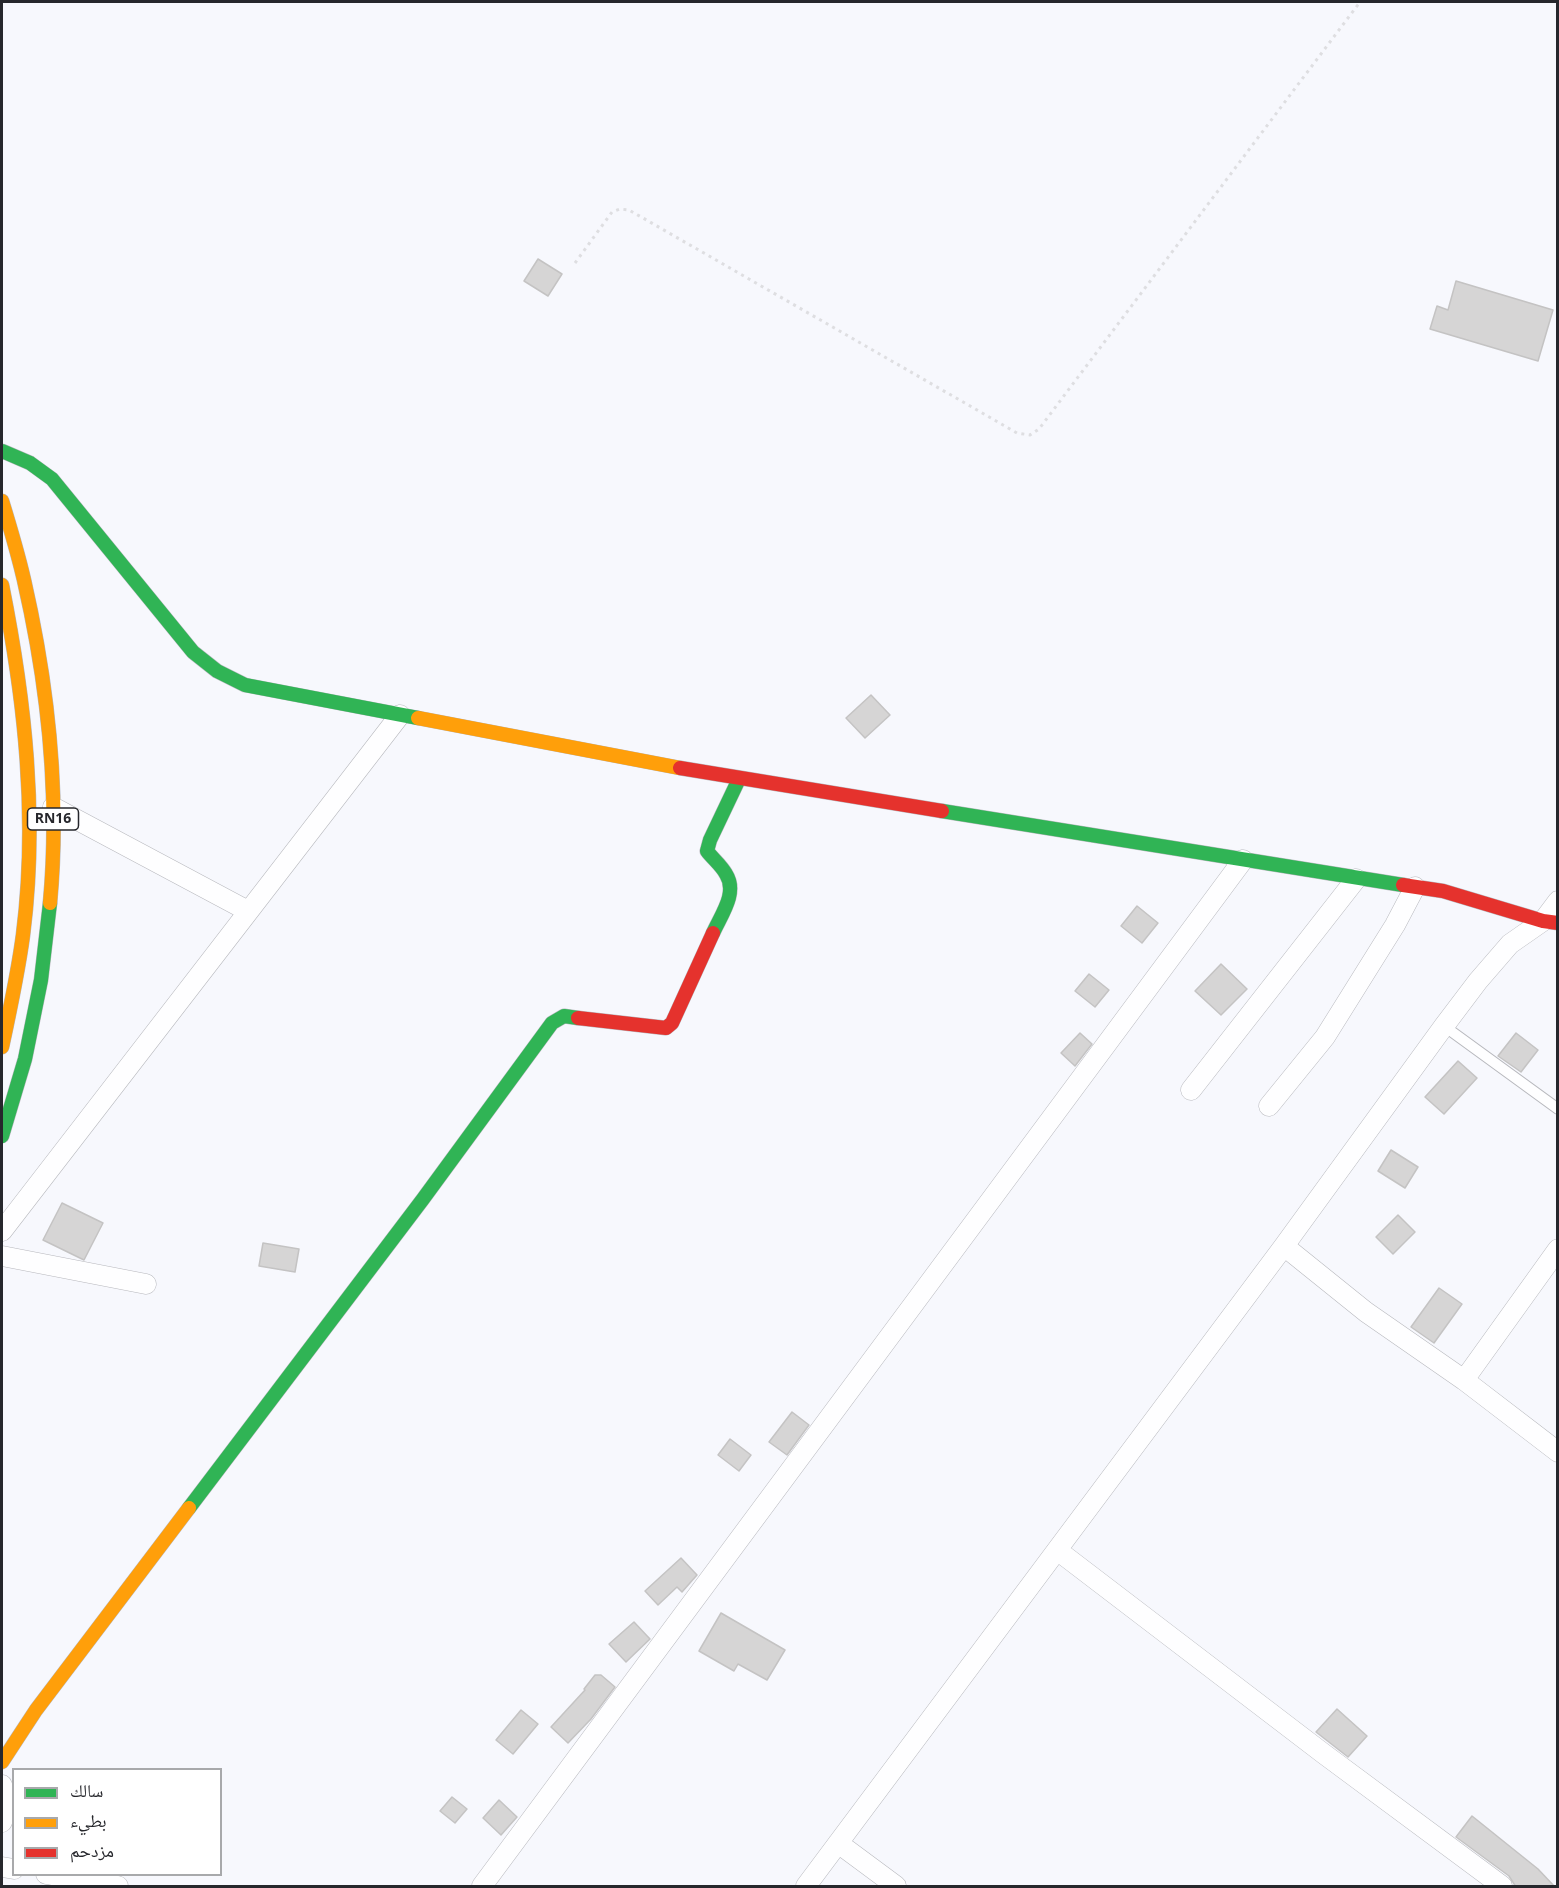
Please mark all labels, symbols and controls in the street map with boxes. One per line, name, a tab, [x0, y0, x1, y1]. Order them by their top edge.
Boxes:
road number: RN16	[28, 808, 78, 830]
legend	[12, 1768, 222, 1876]
text: سالك	[70, 1778, 103, 1802]
text: بطيء	[70, 1808, 107, 1832]
text: مزدحم	[70, 1838, 114, 1862]

